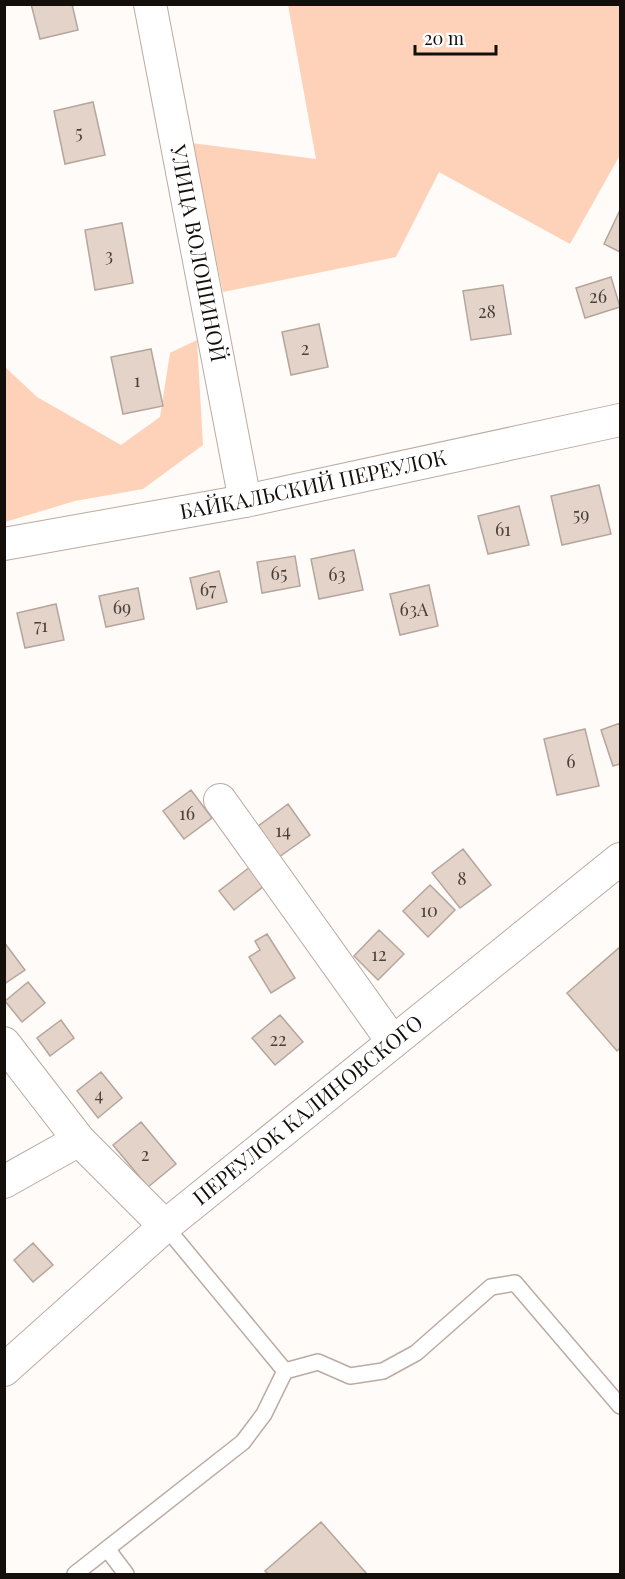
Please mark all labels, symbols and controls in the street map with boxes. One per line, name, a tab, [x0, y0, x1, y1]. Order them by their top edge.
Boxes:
scale bar	[415, 18, 496, 56]
text: 20 m	[424, 26, 464, 50]
house number: 5	[75, 120, 83, 144]
street label: УЛИЦА ВОЛОШИНОЙ	[165, 141, 234, 364]
house number: 3	[105, 243, 113, 267]
house number: 26	[589, 284, 607, 308]
house number: 28	[478, 299, 496, 323]
house number: 2	[301, 336, 309, 360]
house number: 1	[134, 368, 141, 392]
street label: БАЙКАЛЬСКИЙ ПЕРЕУЛОК	[177, 442, 449, 524]
house number: 59	[573, 502, 589, 526]
house number: 61	[495, 517, 511, 541]
house number: 65	[271, 561, 287, 585]
house number: 63	[328, 562, 346, 586]
house number: 67	[200, 577, 217, 601]
house number: 69	[113, 595, 131, 619]
house number: 63А	[400, 597, 429, 621]
house number: 71	[34, 613, 48, 637]
house number: 6	[566, 749, 576, 773]
house number: 16	[179, 801, 195, 825]
house number: 14	[275, 818, 291, 842]
house number: 8	[457, 866, 467, 890]
house number: 10	[420, 898, 438, 922]
house number: 12	[371, 942, 387, 966]
street label: ПЕРЕУЛОК КАЛИНОВСКОГО	[186, 1008, 428, 1210]
house number: 22	[269, 1027, 287, 1051]
house number: 4	[95, 1082, 104, 1106]
house number: 2	[141, 1142, 149, 1166]

